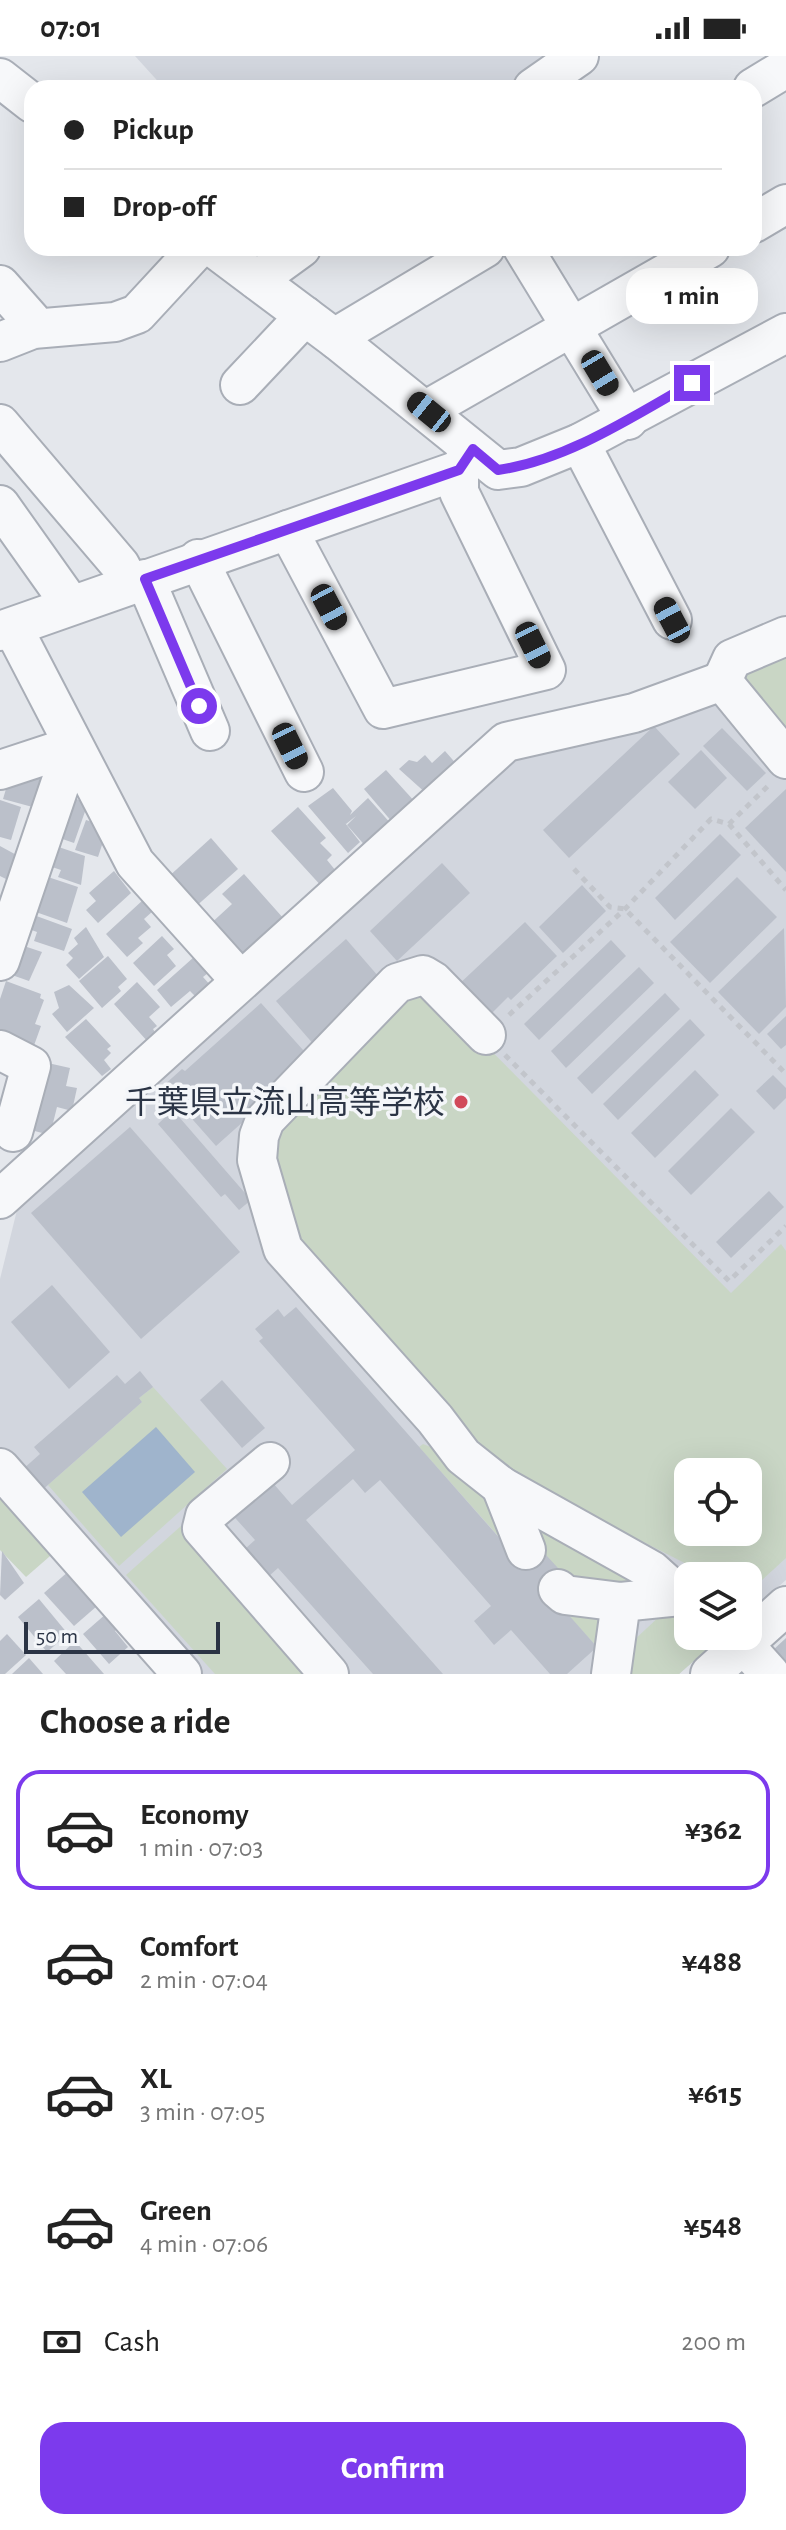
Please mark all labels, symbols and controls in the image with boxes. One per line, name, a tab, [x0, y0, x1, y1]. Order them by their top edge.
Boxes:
text: 07:01	[40, 13, 102, 43]
text: Pickup	[112, 115, 194, 145]
text: Drop-off	[112, 192, 215, 222]
callout: 1 min	[626, 267, 758, 323]
text: 1 min	[665, 283, 719, 309]
car	[577, 346, 623, 400]
route end	[674, 365, 710, 401]
car	[403, 388, 455, 436]
car	[307, 580, 351, 634]
car	[650, 593, 694, 647]
car	[512, 618, 554, 672]
route start	[181, 688, 217, 724]
car	[269, 719, 311, 773]
place label: 千葉県立流山高等学校	[125, 1085, 445, 1119]
marker: 千葉県立流山高等学校	[452, 1093, 470, 1111]
map controls	[674, 1458, 762, 1650]
button: locate	[674, 1458, 762, 1546]
button: layers	[674, 1562, 762, 1650]
scale bar	[24, 1618, 220, 1654]
text: 50 m	[36, 1625, 78, 1647]
text: Choose a ride	[40, 1704, 230, 1740]
icon: car	[44, 1794, 116, 1866]
text: Economy	[140, 1800, 249, 1830]
text: ¥362	[685, 1815, 742, 1845]
text: 1 min · 07:03	[140, 1835, 263, 1861]
icon: car	[44, 1926, 116, 1998]
text: Comfort	[140, 1932, 239, 1962]
text: ¥488	[682, 1947, 742, 1977]
text: 2 min · 07:04	[140, 1967, 268, 1993]
icon: car	[44, 2058, 116, 2130]
text: XL	[140, 2064, 172, 2094]
text: ¥615	[688, 2079, 742, 2109]
text: 3 min · 07:05	[140, 2099, 265, 2125]
icon: car	[44, 2190, 116, 2262]
text: Green	[140, 2196, 212, 2226]
text: ¥548	[683, 2211, 742, 2241]
text: 4 min · 07:06	[140, 2231, 268, 2257]
icon: cash	[40, 2320, 84, 2364]
text: Cash	[104, 2327, 160, 2357]
text: 200 m	[682, 2329, 746, 2355]
button: Confirm	[40, 2422, 746, 2514]

